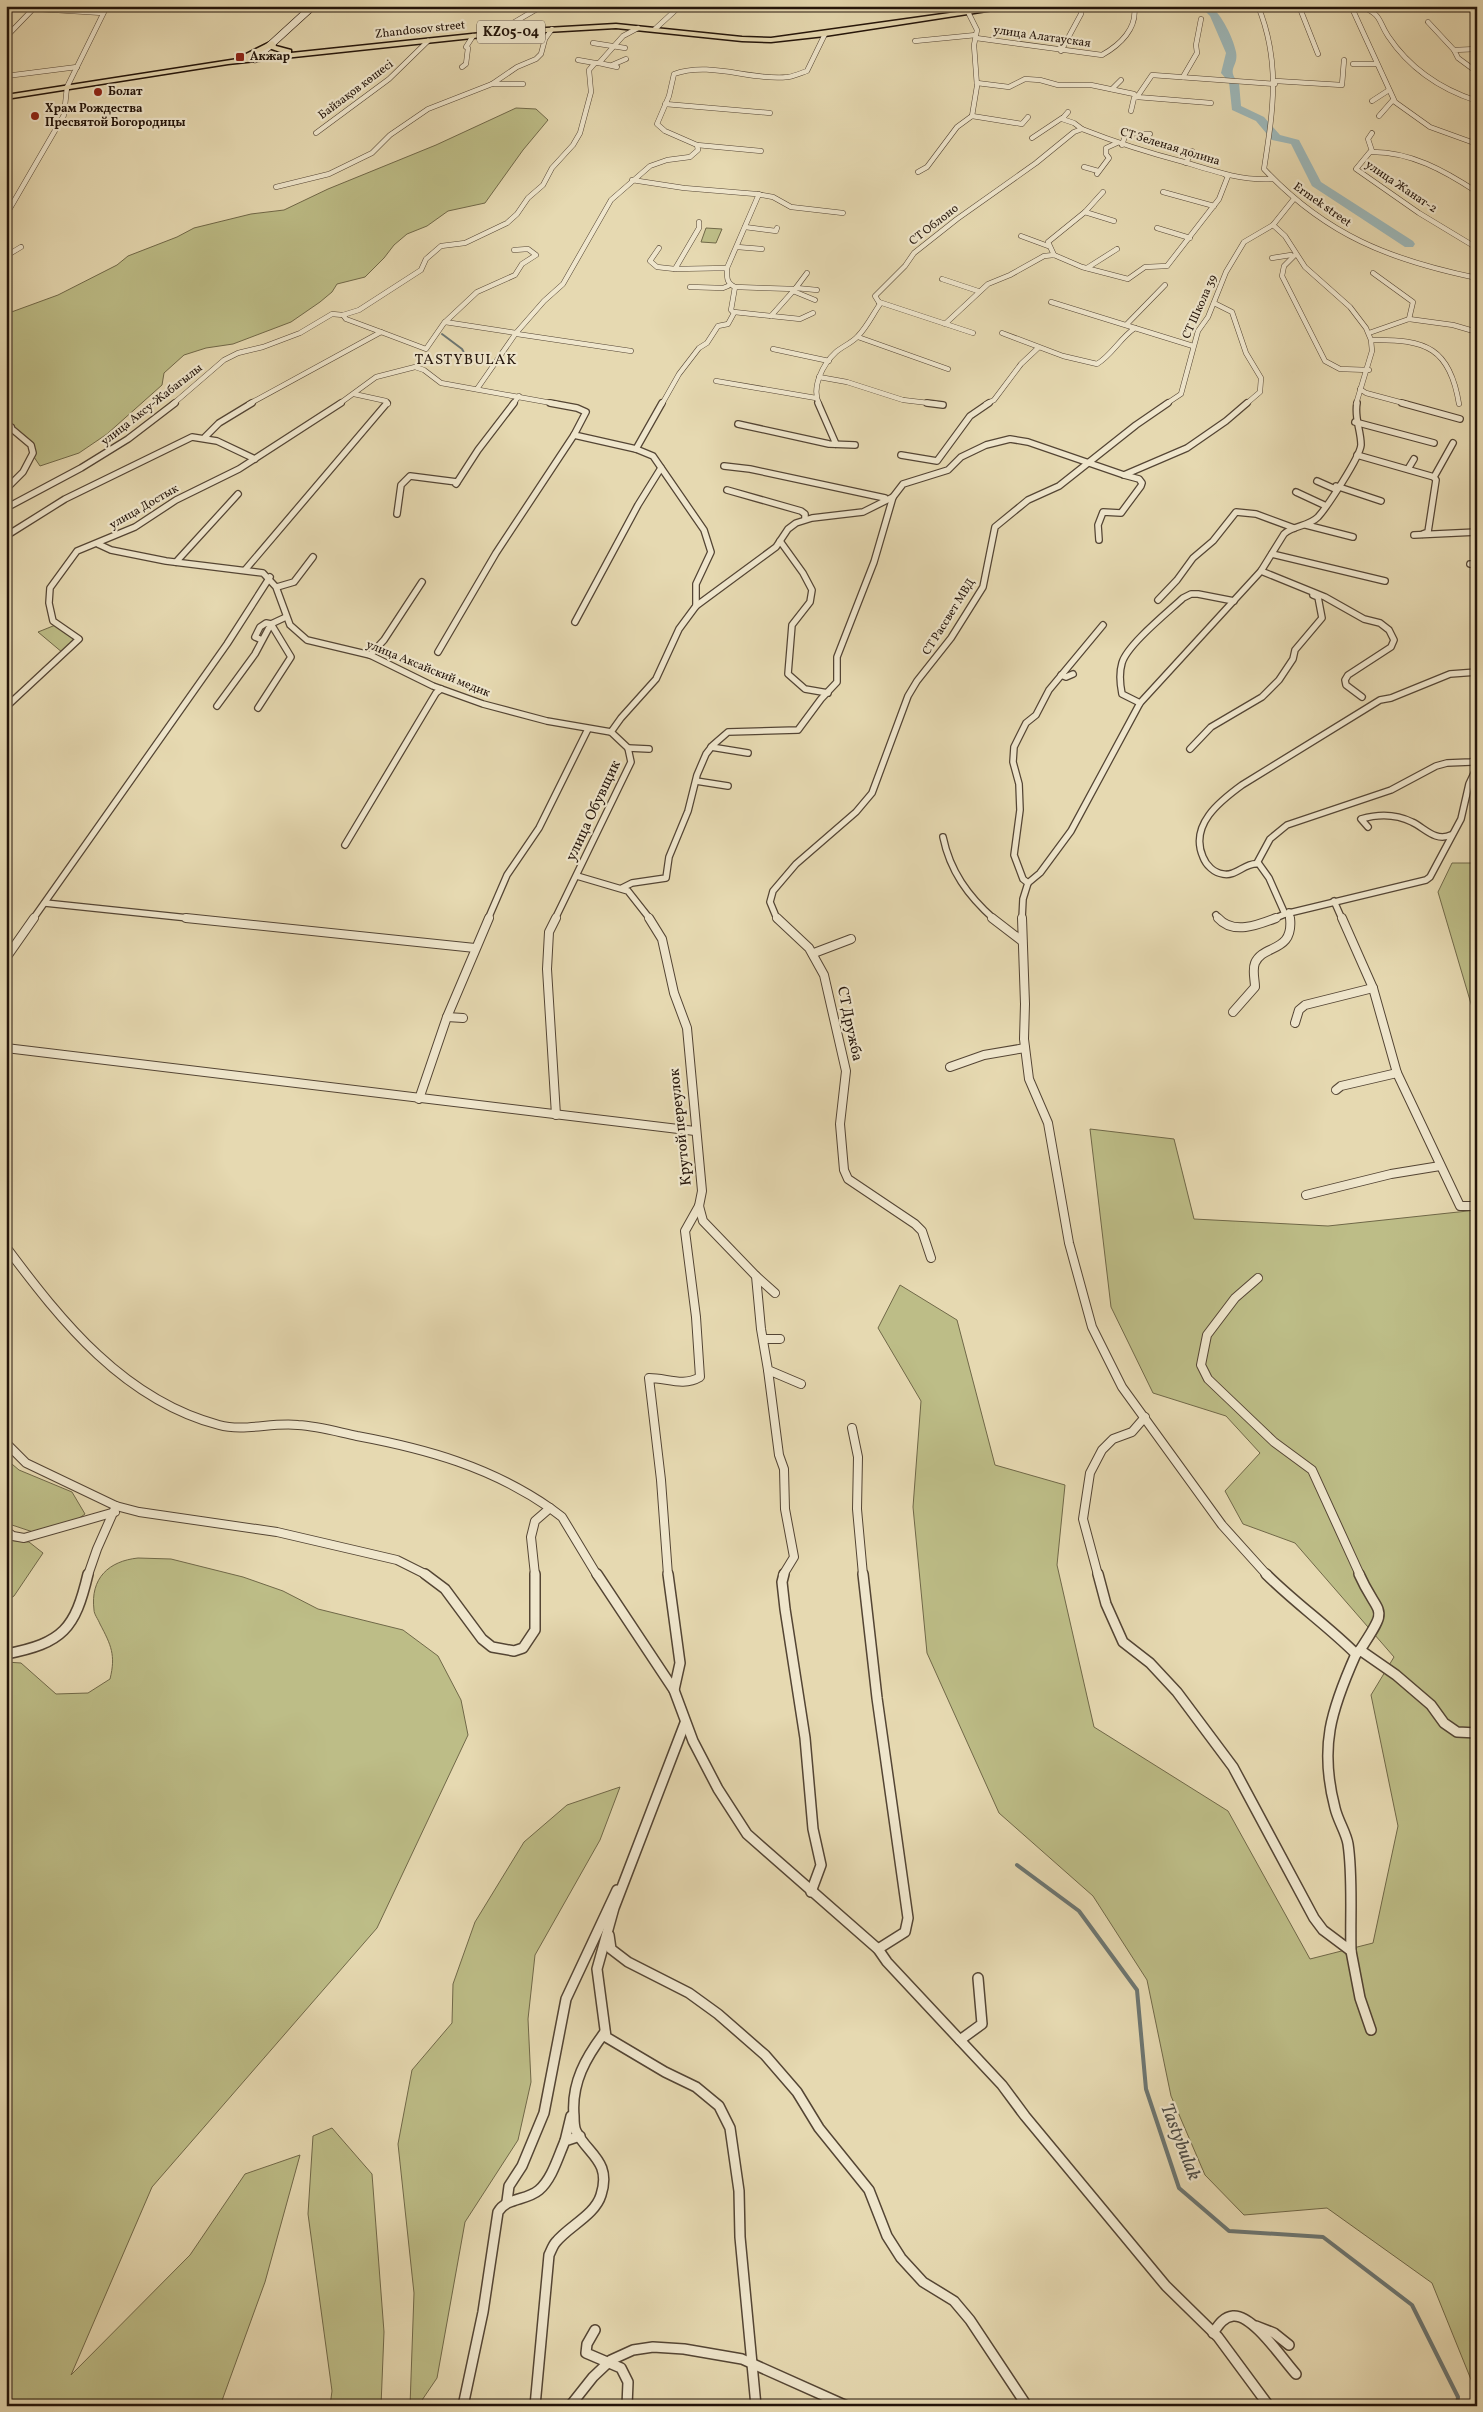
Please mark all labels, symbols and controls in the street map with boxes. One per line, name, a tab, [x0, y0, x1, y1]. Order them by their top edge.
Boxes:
street label: Zhandosov street	[374, 17, 466, 43]
road number: KZ05-04	[477, 21, 545, 44]
street label: улица Алатауская	[992, 22, 1092, 52]
place label: Акжар	[250, 49, 291, 65]
marker: Акжар	[234, 51, 246, 63]
street label: Байзақов көшесі	[315, 56, 397, 124]
place label: Болат	[108, 84, 143, 100]
marker: Болат	[92, 86, 104, 98]
place label: Храм Рождества Пресвятой Богородицы	[45, 101, 186, 131]
marker: Храм Рождества Пресвятой Богородицы	[29, 110, 41, 122]
street label: СТ Зеленая долина	[1118, 124, 1222, 170]
street label: улица Жанат-2	[1362, 157, 1440, 217]
street label: Ermek street	[1290, 179, 1354, 231]
street label: СТ Облоно	[906, 201, 962, 249]
street label: СТ Школа 39	[1179, 272, 1221, 342]
district label: TASTYBULAK	[415, 350, 517, 371]
street label: улица Аксу-Жабагылы	[98, 360, 206, 450]
street label: улица Достык	[107, 480, 182, 533]
street label: СТ Рассвет МВД	[919, 575, 979, 658]
street label: улица Аксайский медик	[364, 637, 493, 701]
street label: улица Обувщик	[561, 757, 627, 865]
street label: СТ Дружба	[831, 985, 867, 1063]
street label: Крутой переулок	[664, 1067, 698, 1187]
water label: Tastybulak	[1153, 2100, 1207, 2185]

